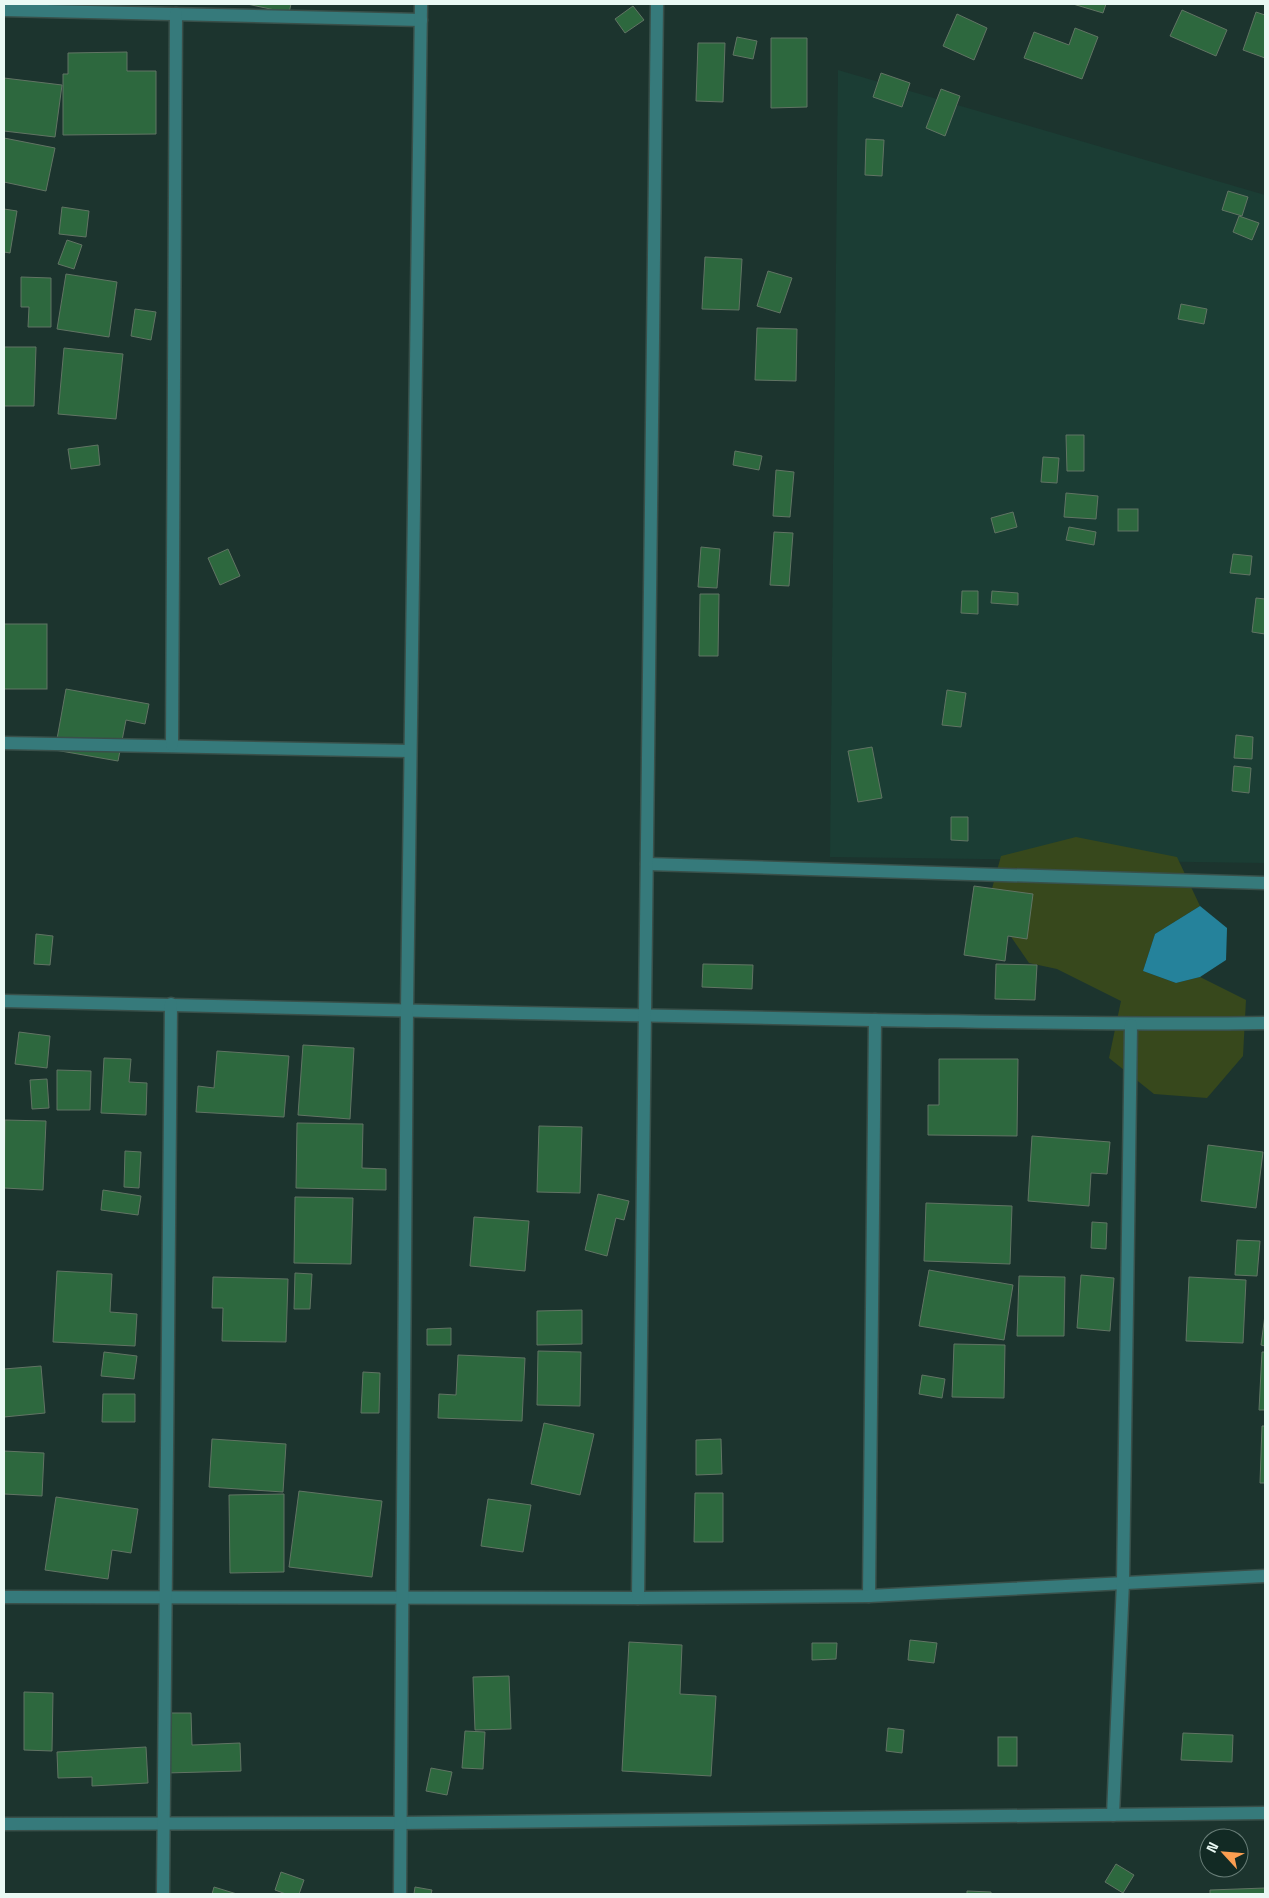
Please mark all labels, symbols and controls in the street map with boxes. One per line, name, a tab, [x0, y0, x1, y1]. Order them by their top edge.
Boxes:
north arrow	[1199, 1828, 1249, 1878]
text: N	[1202, 1839, 1222, 1855]

